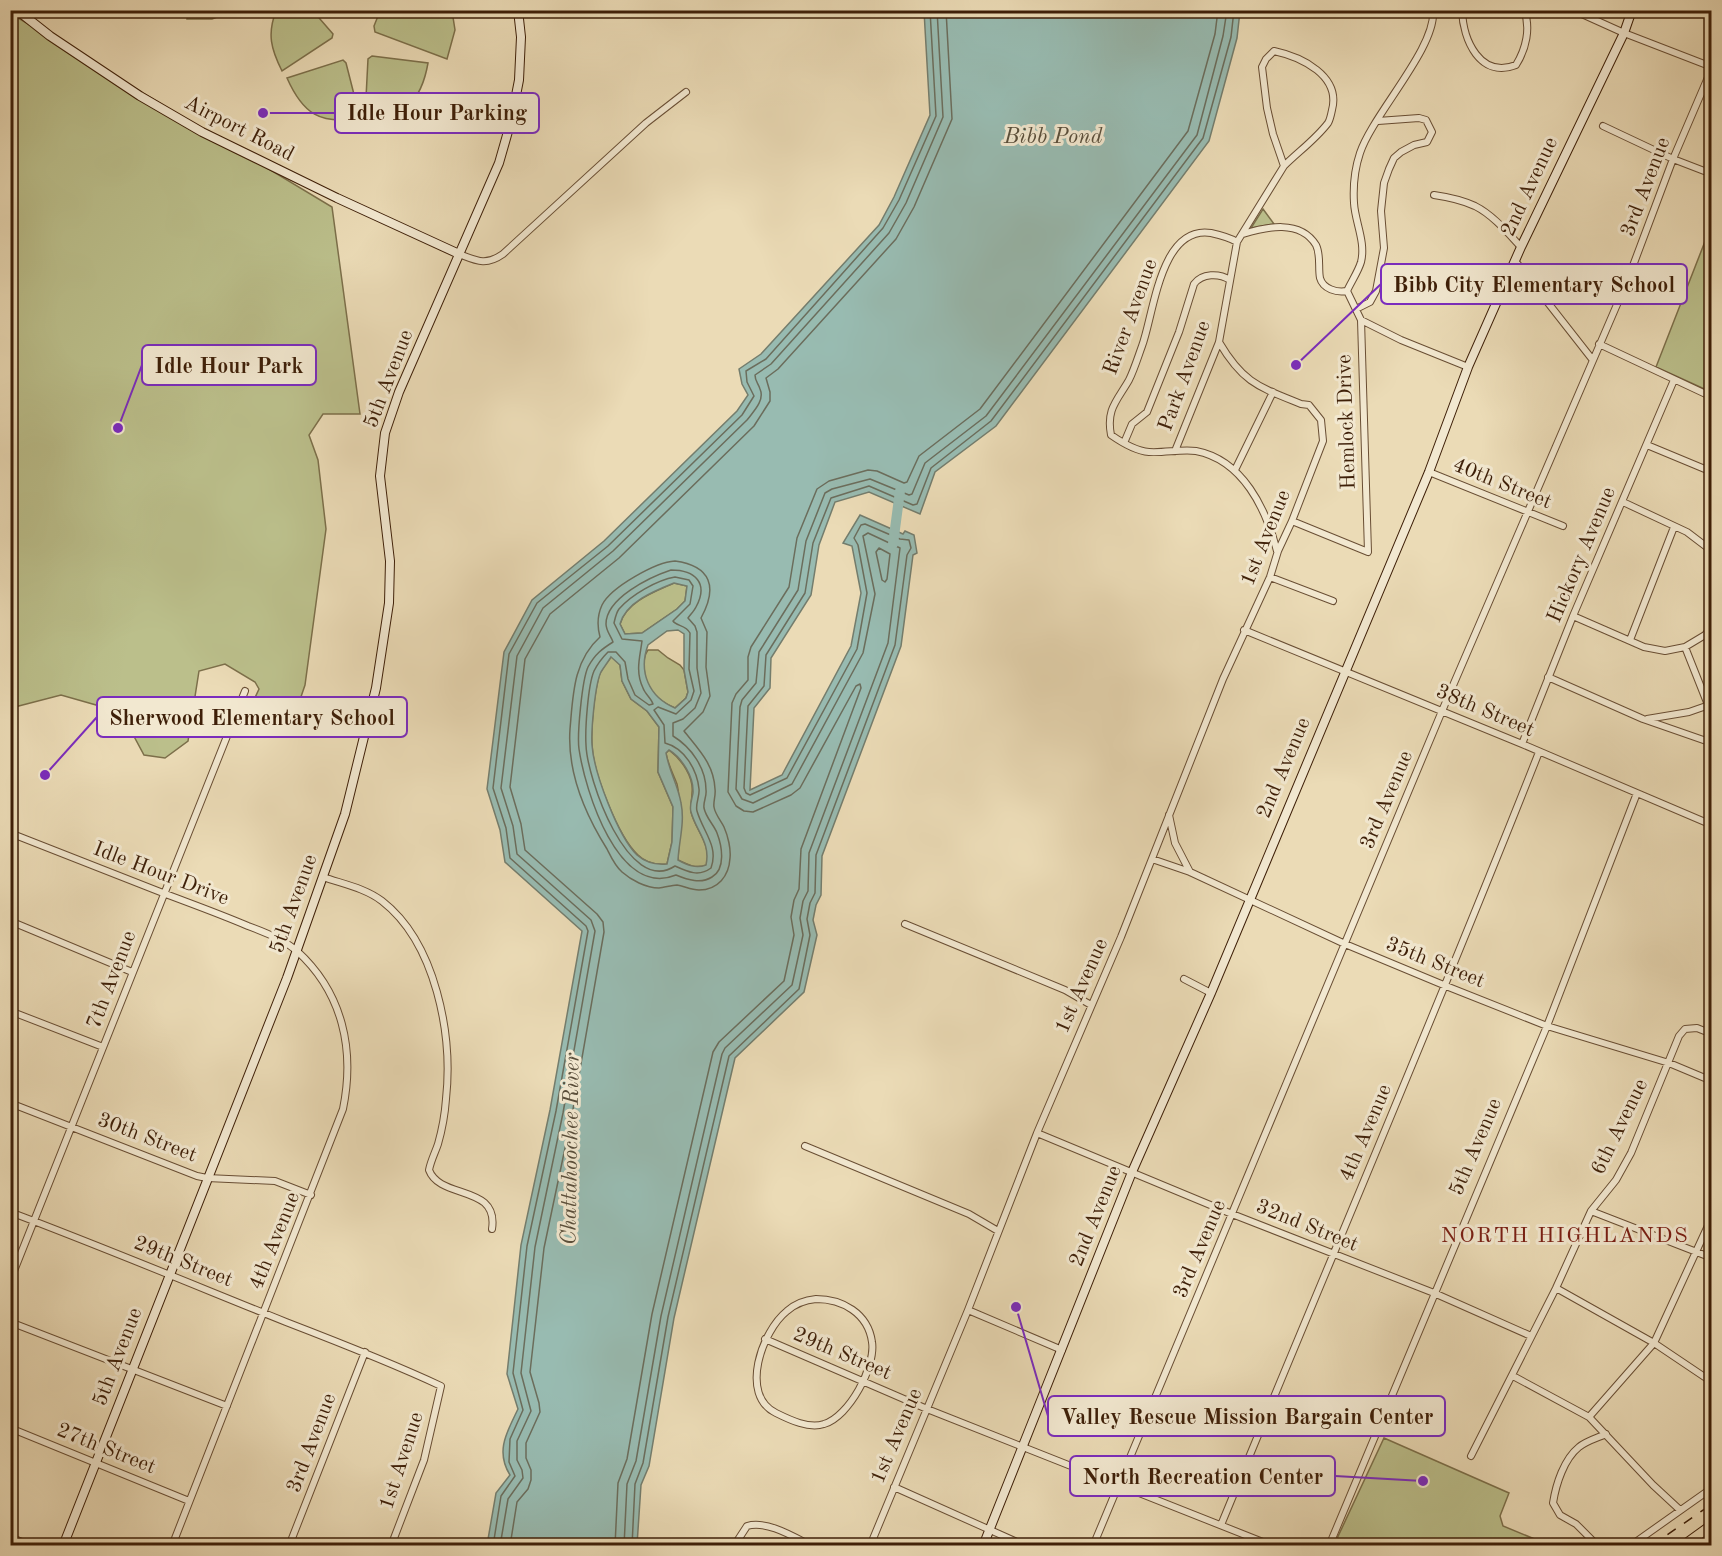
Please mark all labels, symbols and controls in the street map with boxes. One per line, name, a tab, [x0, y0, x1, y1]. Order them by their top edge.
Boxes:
street label: Airport Road	[181, 92, 297, 166]
callout: Idle Hour Parking	[335, 93, 539, 133]
text: Idle Hour Parking	[347, 103, 527, 125]
water label: Bibb Pond	[1003, 126, 1103, 148]
street label: 2nd Avenue	[1498, 134, 1562, 240]
street label: 3rd Avenue	[1618, 135, 1674, 239]
street label: River Avenue	[1100, 256, 1162, 378]
callout: Bibb City Elementary School	[1381, 264, 1687, 304]
text: Bibb City Elementary School	[1393, 275, 1675, 297]
street label: Park Avenue	[1155, 318, 1215, 434]
street label: 5th Avenue	[361, 327, 417, 431]
callout: Idle Hour Park	[142, 345, 316, 385]
street label: Hemlock Drive	[1334, 354, 1360, 490]
text: Idle Hour Park	[154, 356, 304, 378]
street label: 40th Street	[1450, 455, 1554, 513]
street label: Hickory Avenue	[1544, 484, 1620, 626]
street label: 1st Avenue	[1237, 487, 1295, 589]
street label: 38th Street	[1433, 681, 1537, 741]
callout: Sherwood Elementary School	[97, 697, 407, 737]
text: Sherwood Elementary School	[109, 708, 395, 730]
street label: 2nd Avenue	[1253, 715, 1315, 821]
street label: 3rd Avenue	[1357, 748, 1417, 852]
street label: Idle Hour Drive	[90, 838, 232, 910]
street label: 5th Avenue	[266, 852, 322, 956]
street label: 7th Avenue	[84, 928, 140, 1032]
street label: 35th Street	[1383, 934, 1487, 992]
street label: 1st Avenue	[1052, 935, 1112, 1037]
water label: Chattahoochee River	[558, 1052, 584, 1245]
street label: 6th Avenue	[1588, 1076, 1652, 1178]
street label: 4th Avenue	[1336, 1081, 1396, 1185]
street label: 5th Avenue	[1446, 1095, 1506, 1199]
street label: 30th Street	[94, 1109, 200, 1167]
street label: 2nd Avenue	[1066, 1162, 1126, 1270]
street label: 4th Avenue	[246, 1189, 304, 1293]
street label: 32nd Street	[1253, 1196, 1361, 1256]
street label: 3rd Avenue	[1170, 1197, 1230, 1301]
district label: NORTH HIGHLANDS	[1441, 1225, 1689, 1247]
street label: 29th Street	[131, 1233, 235, 1291]
street label: 5th Avenue	[90, 1305, 146, 1409]
street label: 29th Street	[790, 1324, 894, 1384]
street label: 1st Avenue	[868, 1385, 926, 1487]
street label: 3rd Avenue	[284, 1391, 340, 1495]
callout: Valley Rescue Mission Bargain Center	[1048, 1396, 1445, 1436]
text: Valley Rescue Mission Bargain Center	[1060, 1407, 1434, 1429]
street label: 1st Avenue	[376, 1410, 428, 1512]
street label: 27th Street	[54, 1420, 158, 1478]
callout: North Recreation Center	[1070, 1456, 1335, 1496]
text: North Recreation Center	[1083, 1467, 1323, 1489]

